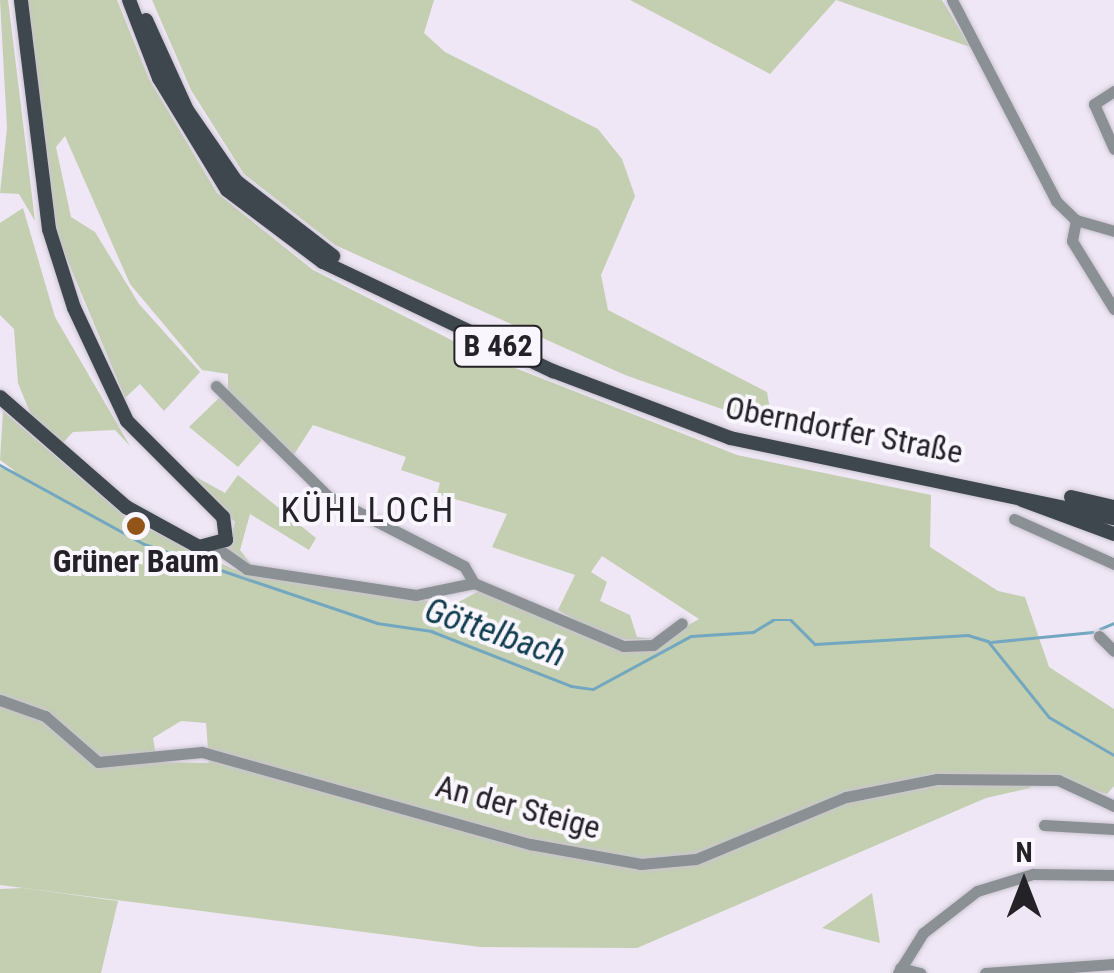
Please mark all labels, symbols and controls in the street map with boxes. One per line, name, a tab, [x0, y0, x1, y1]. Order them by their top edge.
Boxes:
road number: B 462	[453, 321, 543, 371]
street label: Oberndorfer Straße	[722, 388, 966, 472]
district label: KÜHLLOCH	[280, 490, 456, 532]
marker: Grüner Baum	[125, 515, 147, 537]
place label: Grüner Baum	[53, 542, 219, 580]
water label: Göttelbach	[419, 589, 571, 677]
street label: An der Steige	[432, 767, 604, 847]
north arrow	[974, 833, 1074, 933]
text: N	[1015, 836, 1033, 869]

